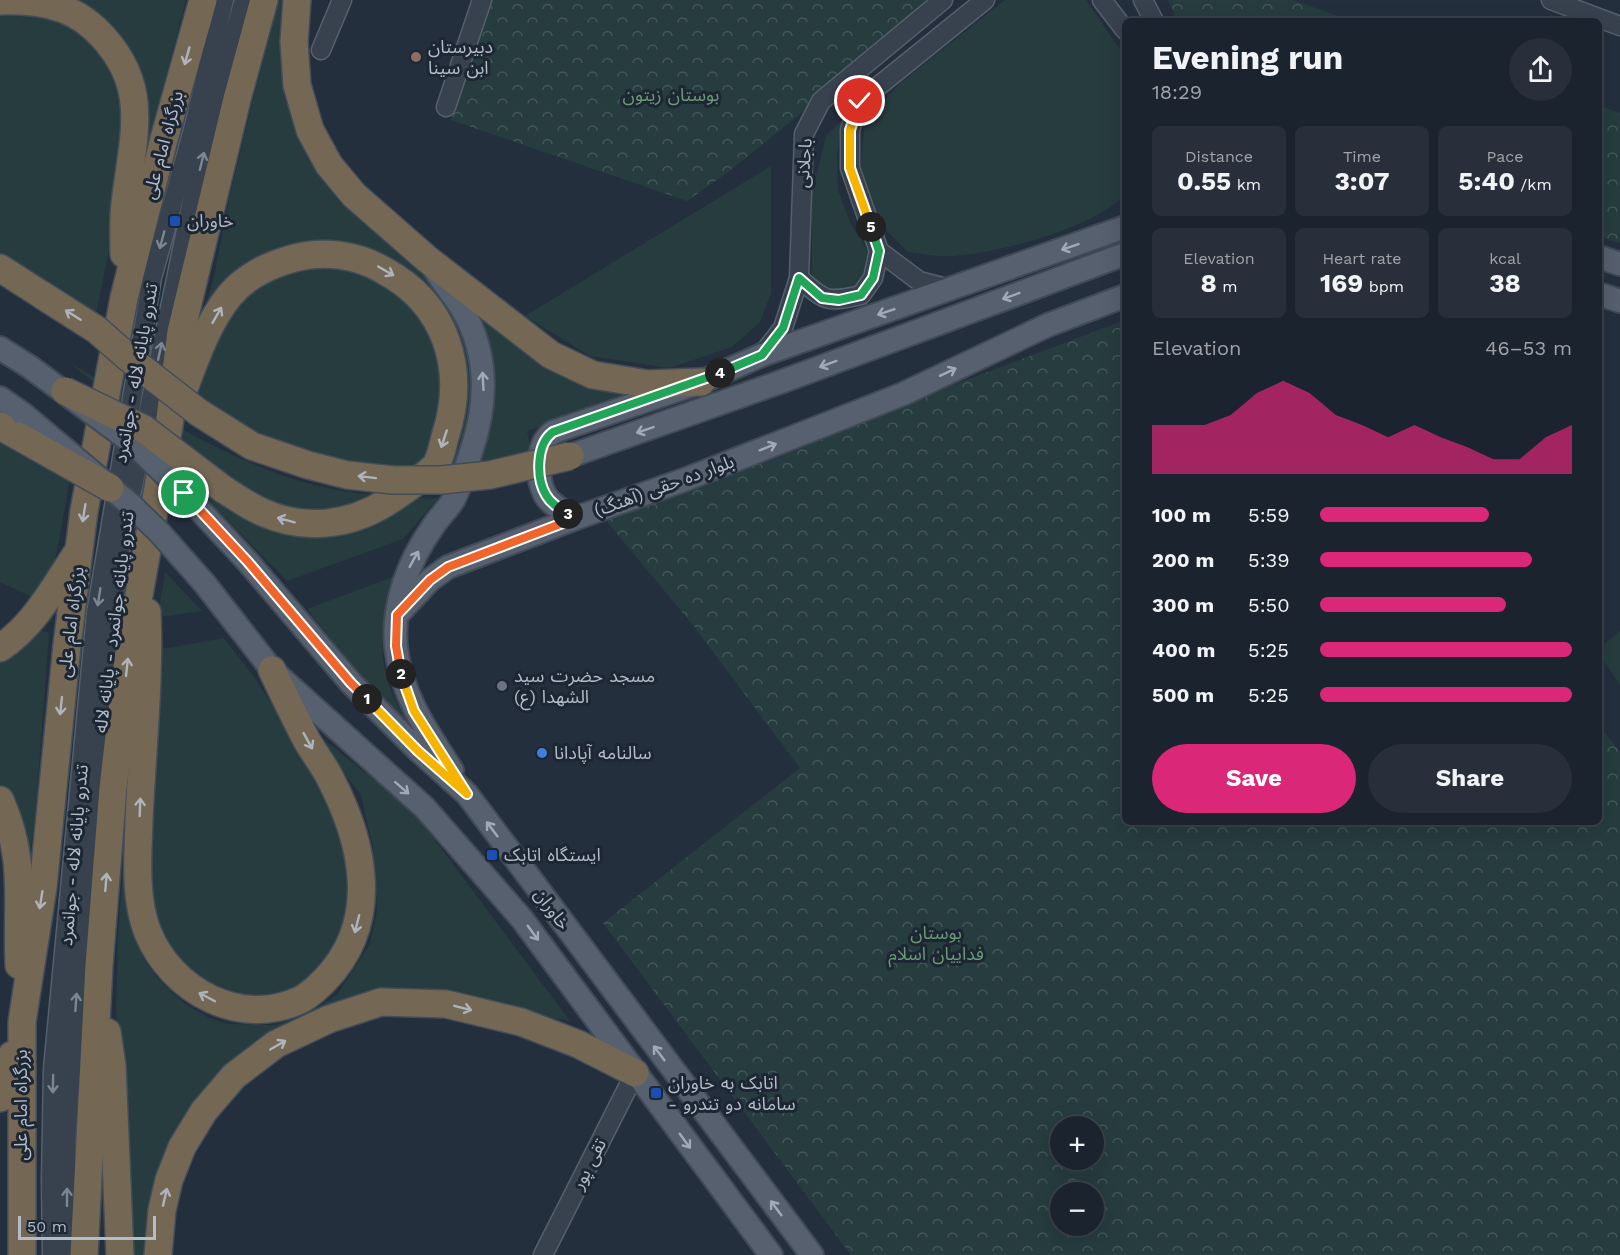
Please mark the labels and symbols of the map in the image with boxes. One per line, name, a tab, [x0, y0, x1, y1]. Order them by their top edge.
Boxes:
place label: دبیرستان ابن سینا	[428, 36, 493, 79]
one-way arrow	[181, 46, 192, 65]
marker: دبیرستان ابن سینا	[409, 50, 423, 64]
pin	[834, 75, 885, 126]
park label: بوستان زیتون	[623, 84, 719, 106]
street label: بزرگراه امام علی	[138, 88, 191, 202]
street label: باجلانی	[791, 138, 817, 188]
one-way arrow	[196, 151, 208, 170]
place label: خاوران	[187, 210, 234, 232]
pin: 5	[856, 212, 886, 242]
marker: خاوران	[168, 214, 182, 228]
one-way arrow	[156, 230, 168, 249]
one-way arrow	[1061, 242, 1080, 253]
one-way arrow	[377, 266, 394, 278]
street label: تندرو پایانه لاله - جوانمرد	[109, 281, 163, 465]
one-way arrow	[1002, 292, 1021, 303]
one-way arrow	[211, 307, 223, 324]
one-way arrow	[877, 307, 896, 318]
one-way arrow	[65, 308, 82, 320]
one-way arrow	[155, 342, 166, 361]
pin: 4	[705, 358, 735, 388]
one-way arrow	[820, 360, 838, 371]
one-way arrow	[939, 365, 957, 377]
one-way arrow	[477, 372, 488, 392]
one-way arrow	[636, 426, 655, 437]
one-way arrow	[438, 429, 449, 448]
one-way arrow	[759, 441, 777, 452]
street label: بلوار ده حقی (آهنگ)	[591, 450, 737, 522]
pin	[158, 467, 209, 518]
one-way arrow	[358, 471, 378, 482]
pin: 3	[553, 499, 583, 529]
one-way arrow	[79, 502, 90, 522]
street label: تندرو پایانه جوانمرد - پایانه لاله	[89, 510, 139, 734]
one-way arrow	[277, 514, 296, 526]
one-way arrow	[408, 551, 420, 568]
street label: بزرگراه امام علی	[53, 565, 92, 679]
one-way arrow	[93, 587, 104, 606]
one-way arrow	[122, 658, 133, 678]
pin: 2	[386, 659, 416, 689]
place label: مسجد حضرت سید الشهدا (ع)	[514, 665, 655, 711]
marker: مسجد حضرت سید الشهدا (ع)	[495, 679, 509, 693]
pin: 1	[352, 684, 382, 714]
one-way arrow	[55, 696, 66, 715]
one-way arrow	[302, 732, 314, 749]
place label: سالنامه آپادانا	[554, 742, 652, 764]
marker: سالنامه آپادانا	[535, 746, 549, 760]
street label: تندرو پایانه لاله - جوانمرد	[55, 763, 93, 947]
one-way arrow	[394, 781, 409, 795]
one-way arrow	[134, 797, 145, 817]
one-way arrow	[486, 821, 499, 837]
place label: ایستگاه اتابک	[504, 844, 601, 865]
marker: ایستگاه اتابک	[485, 848, 499, 862]
one-way arrow	[101, 873, 112, 893]
street label: خاوران	[529, 884, 575, 934]
one-way arrow	[36, 890, 47, 909]
one-way arrow	[350, 914, 362, 933]
park label: بوستان فداییان اسلام	[888, 922, 984, 968]
one-way arrow	[527, 924, 539, 940]
one-way arrow	[198, 990, 216, 1002]
one-way arrow	[71, 992, 82, 1012]
one-way arrow	[453, 1003, 472, 1014]
one-way arrow	[269, 1039, 286, 1051]
one-way arrow	[653, 1045, 665, 1061]
street label: بزرگراه امام علی	[10, 1049, 35, 1161]
place label: اتابک به خاوران - سامانه دو تندرو	[668, 1072, 796, 1115]
one-way arrow	[47, 1073, 59, 1093]
marker: اتابک به خاوران - سامانه دو تندرو	[649, 1086, 663, 1100]
one-way arrow	[678, 1133, 691, 1149]
street label: تقی پور	[566, 1135, 611, 1194]
one-way arrow	[61, 1187, 73, 1207]
one-way arrow	[160, 1188, 171, 1207]
one-way arrow	[770, 1201, 782, 1217]
scale bar	[18, 1213, 156, 1240]

